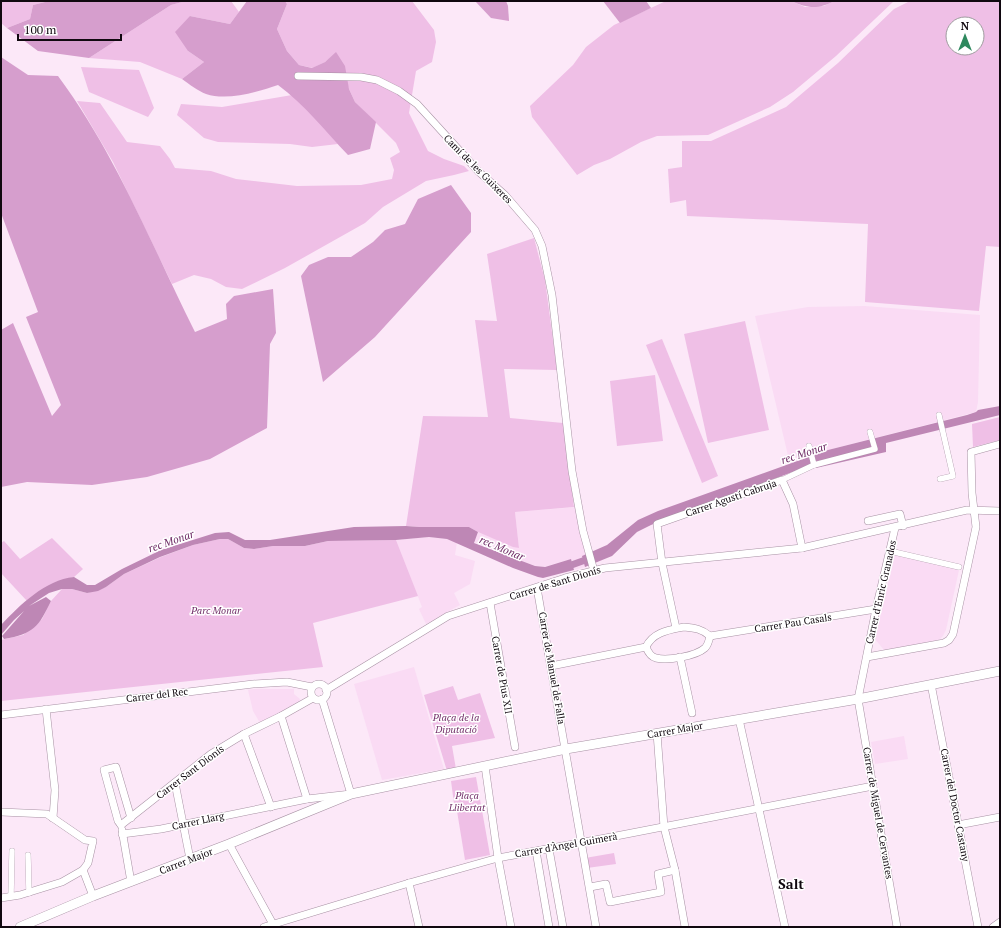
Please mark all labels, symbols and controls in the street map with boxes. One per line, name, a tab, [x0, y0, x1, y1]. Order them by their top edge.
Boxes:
scale bar	[18, 16, 121, 42]
north arrow	[945, 16, 985, 56]
text: N	[961, 19, 970, 33]
text: 100 m	[24, 22, 57, 37]
street label: Camí de les Guixeres	[441, 132, 515, 206]
water label: rec Monar	[779, 439, 830, 467]
street label: Carrer Agustí Cabruja	[684, 476, 778, 520]
water label: rec Monar	[146, 526, 197, 555]
water label: rec Monar	[477, 532, 527, 564]
street label: Carrer d'Enric Granados	[863, 539, 899, 645]
street label: Carrer de Sant Dionís	[508, 563, 602, 603]
park label: Parc Monar	[190, 604, 242, 617]
street label: Carrer Pau Casals	[754, 610, 832, 636]
street label: Carrer de Manuel de Falla	[536, 611, 568, 725]
street label: Carrer de Pius XII	[489, 635, 515, 715]
street label: Carrer del Rec	[125, 685, 189, 705]
park label: Plaça de la Diputació	[432, 711, 479, 736]
street label: Carrer Major	[646, 719, 704, 741]
street label: Carrer Sant Dionís	[153, 742, 227, 802]
street label: Carrer de Miguel de Cervantes	[860, 746, 896, 880]
street label: Carrer del Doctor Castany	[938, 747, 973, 864]
park label: Plaça Llibertat	[448, 789, 486, 814]
street label: Carrer Llarg	[171, 809, 226, 833]
street label: Carrer d'Àngel Guimerà	[514, 830, 618, 860]
street label: Carrer Major	[157, 845, 215, 877]
district label: Salt	[778, 874, 804, 893]

